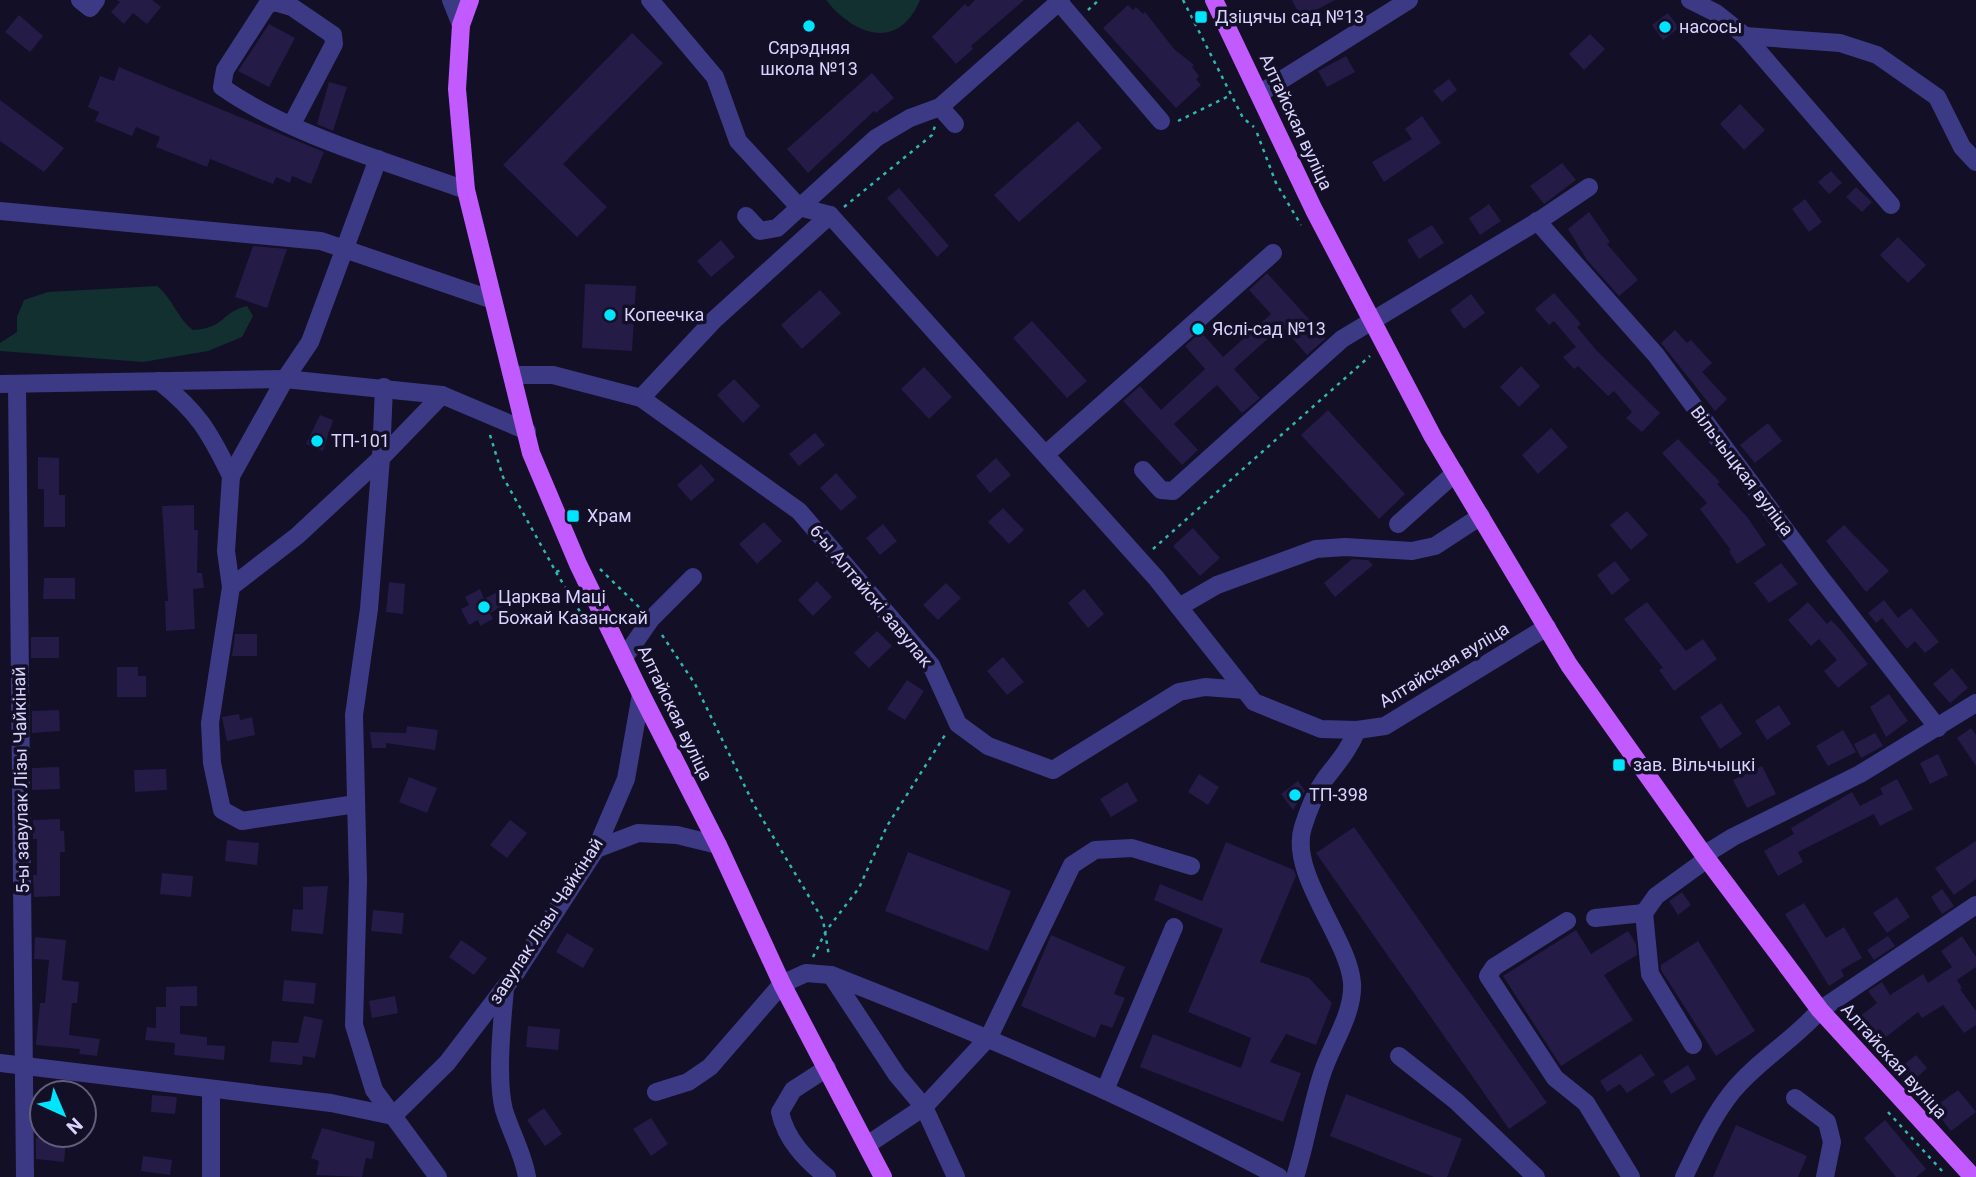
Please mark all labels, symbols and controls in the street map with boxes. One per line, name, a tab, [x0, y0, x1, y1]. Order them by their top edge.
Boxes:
place label: Дзіцячы сад №13	[1215, 6, 1364, 27]
marker: Дзіцячы сад №13	[1193, 9, 1209, 25]
place label: насосы	[1679, 16, 1742, 37]
marker: Сярэдняя школа №13	[801, 18, 817, 34]
marker: насосы	[1657, 19, 1673, 35]
place label: Сярэдняя школа №13	[760, 37, 858, 79]
street label: Алтайская вуліца	[1256, 50, 1337, 193]
place label: Копеечка	[624, 304, 704, 325]
marker: Копеечка	[602, 307, 618, 323]
place label: Яслі-сад №13	[1212, 318, 1326, 339]
marker: Яслі-сад №13	[1190, 321, 1206, 337]
street label: Вільчыцкая вуліца	[1687, 402, 1798, 540]
place label: ТП-101	[331, 430, 390, 451]
marker: ТП-101	[309, 433, 325, 449]
place label: Храм	[587, 505, 632, 526]
marker: Храм	[565, 508, 581, 524]
street label: 6-ы Алтайскі завулак	[806, 520, 937, 671]
place label: Царква Маці Божай Казанскай	[498, 586, 648, 628]
marker: Царква Маці Божай Казанскай	[476, 599, 492, 615]
street label: Алтайская вуліца	[1375, 617, 1513, 712]
street label: Алтайская вуліца	[634, 642, 717, 784]
street label: 5-ы завулак Лізы Чайкінай	[8, 666, 33, 894]
place label: зав. Вільчыцкі	[1633, 754, 1755, 775]
marker: зав. Вільчыцкі	[1611, 757, 1627, 773]
place label: ТП-398	[1309, 784, 1368, 805]
marker: ТП-398	[1287, 787, 1303, 803]
street label: завулак Лізы Чайкінай	[484, 834, 607, 1008]
street label: Алтайская вуліца	[1837, 999, 1952, 1123]
north arrow	[28, 1079, 98, 1149]
text: N	[62, 1113, 87, 1139]

